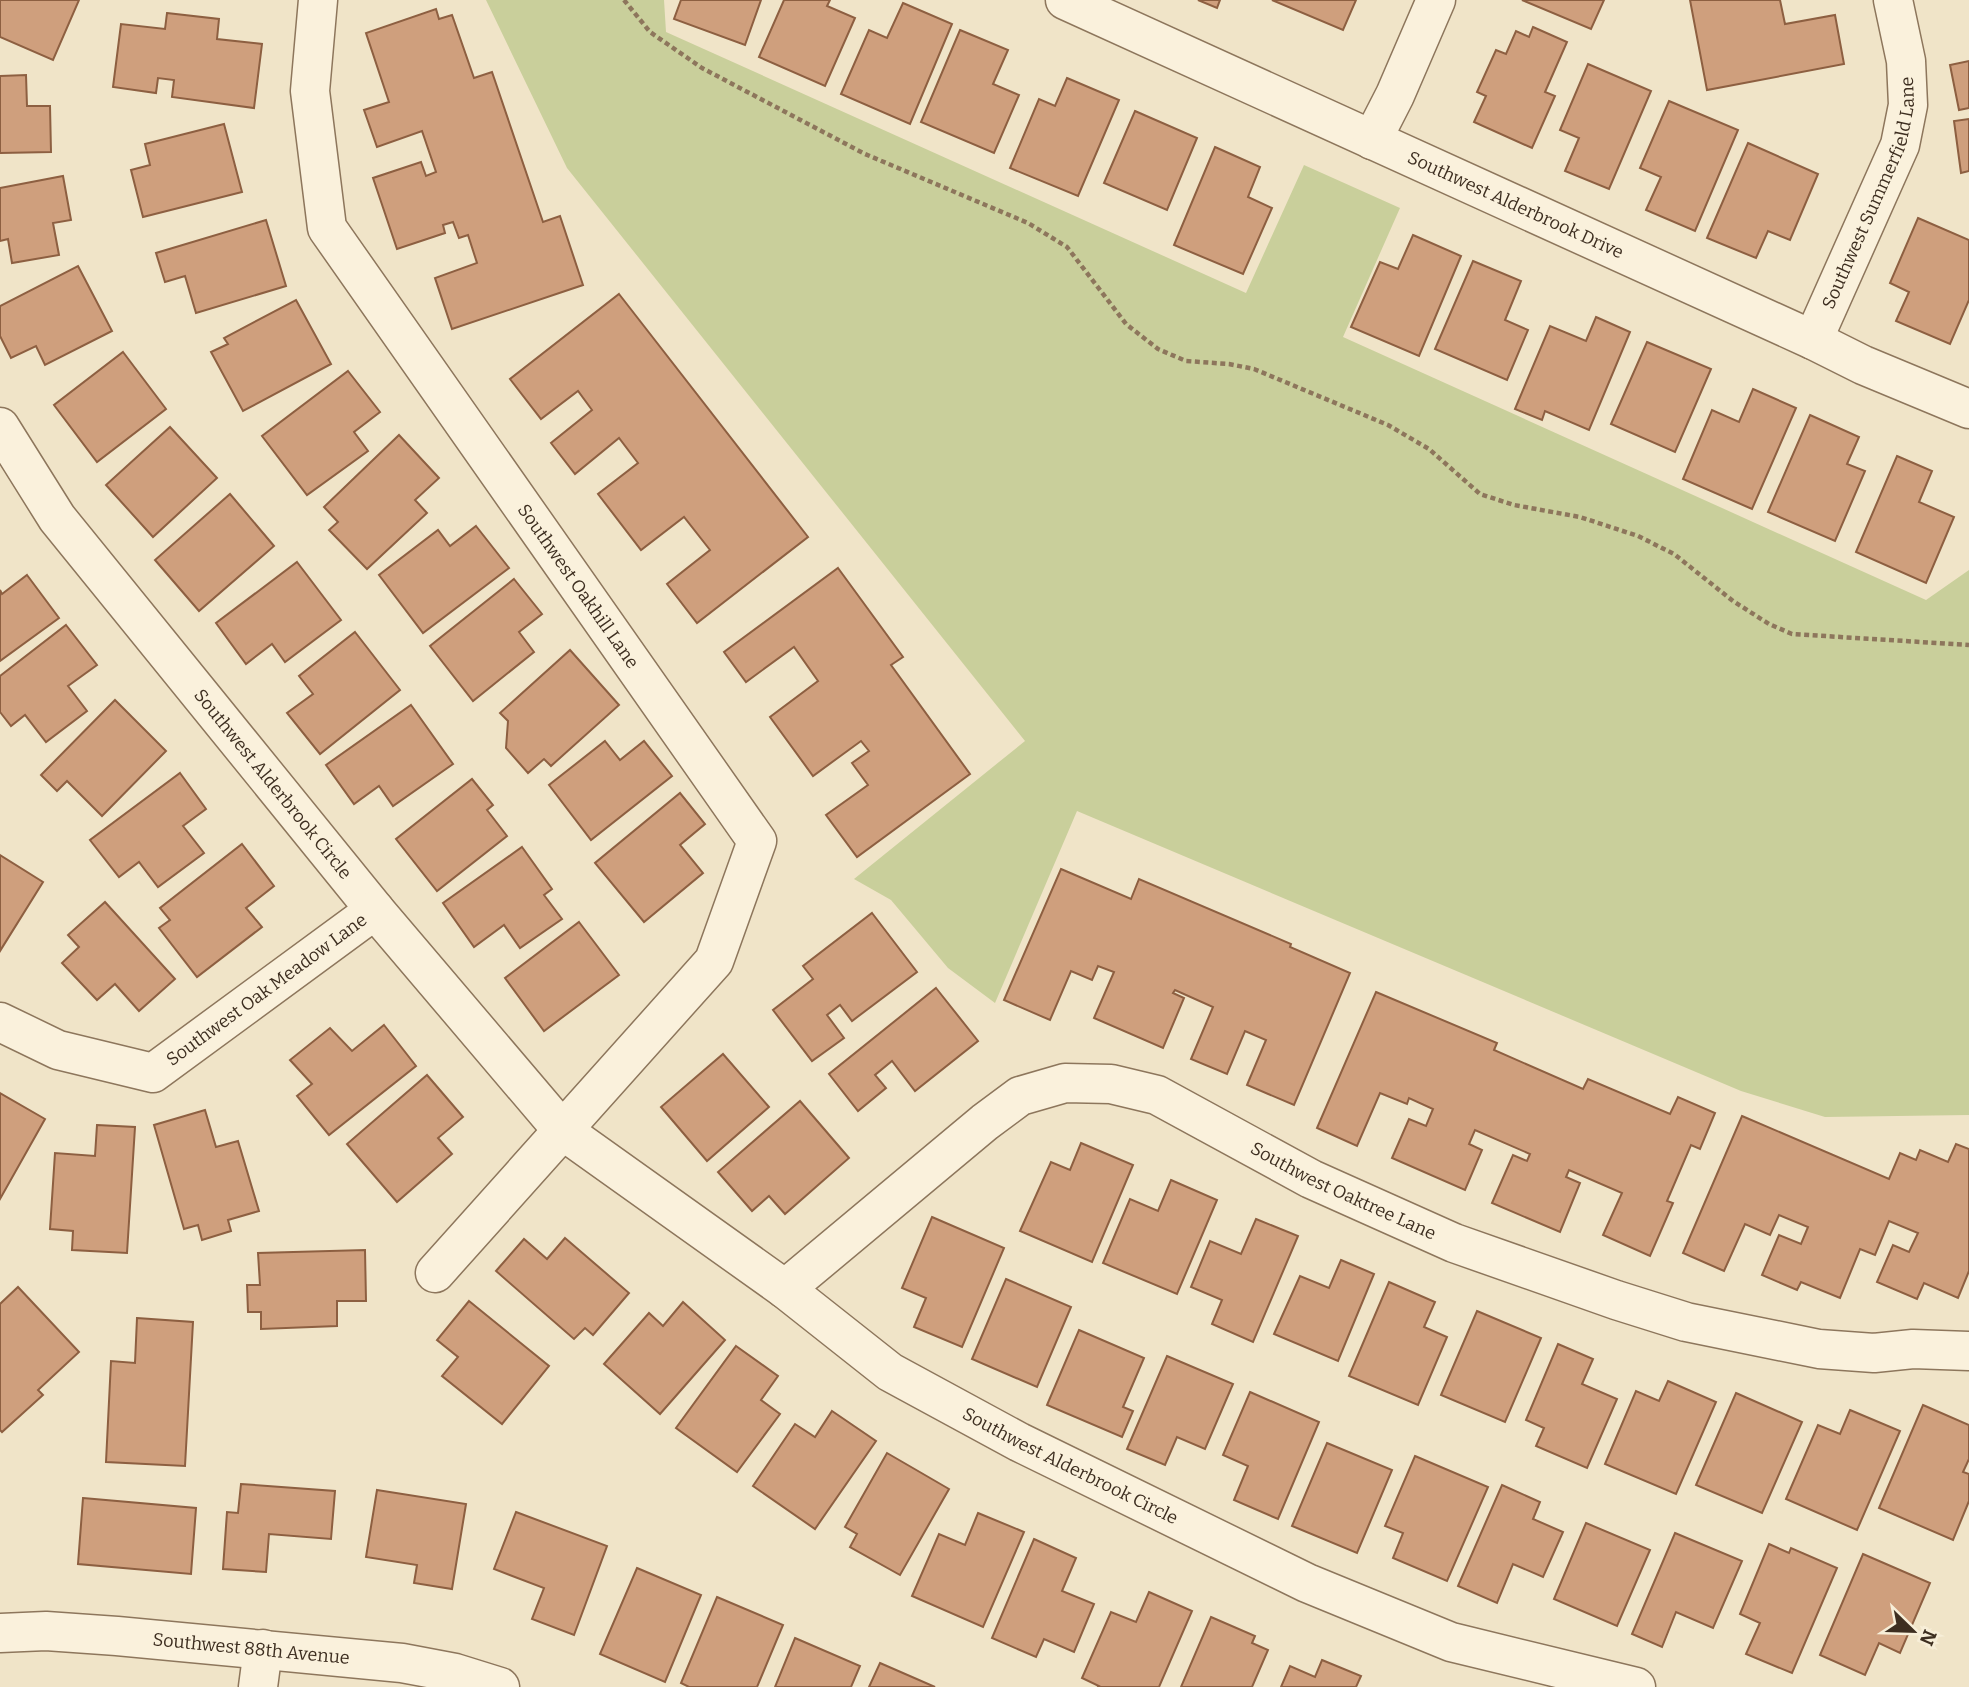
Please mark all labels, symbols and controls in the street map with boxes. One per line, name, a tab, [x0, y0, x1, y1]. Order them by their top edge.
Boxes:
street label: Southwest Summerfield Lane	[1817, 76, 1919, 312]
street label: Southwest Alderbrook Drive	[1404, 146, 1627, 263]
street label: Southwest Oakhill Lane	[513, 500, 644, 673]
street label: Southwest Alderbrook Circle	[189, 685, 356, 884]
street label: Southwest Oak Meadow Lane	[162, 909, 371, 1071]
street label: Southwest Oaktree Lane	[1247, 1137, 1439, 1244]
street label: Southwest Alderbrook Circle	[959, 1403, 1182, 1529]
north arrow	[1878, 1596, 1948, 1666]
text: N	[1915, 1626, 1942, 1649]
street label: Southwest 88th Avenue	[152, 1628, 351, 1669]

